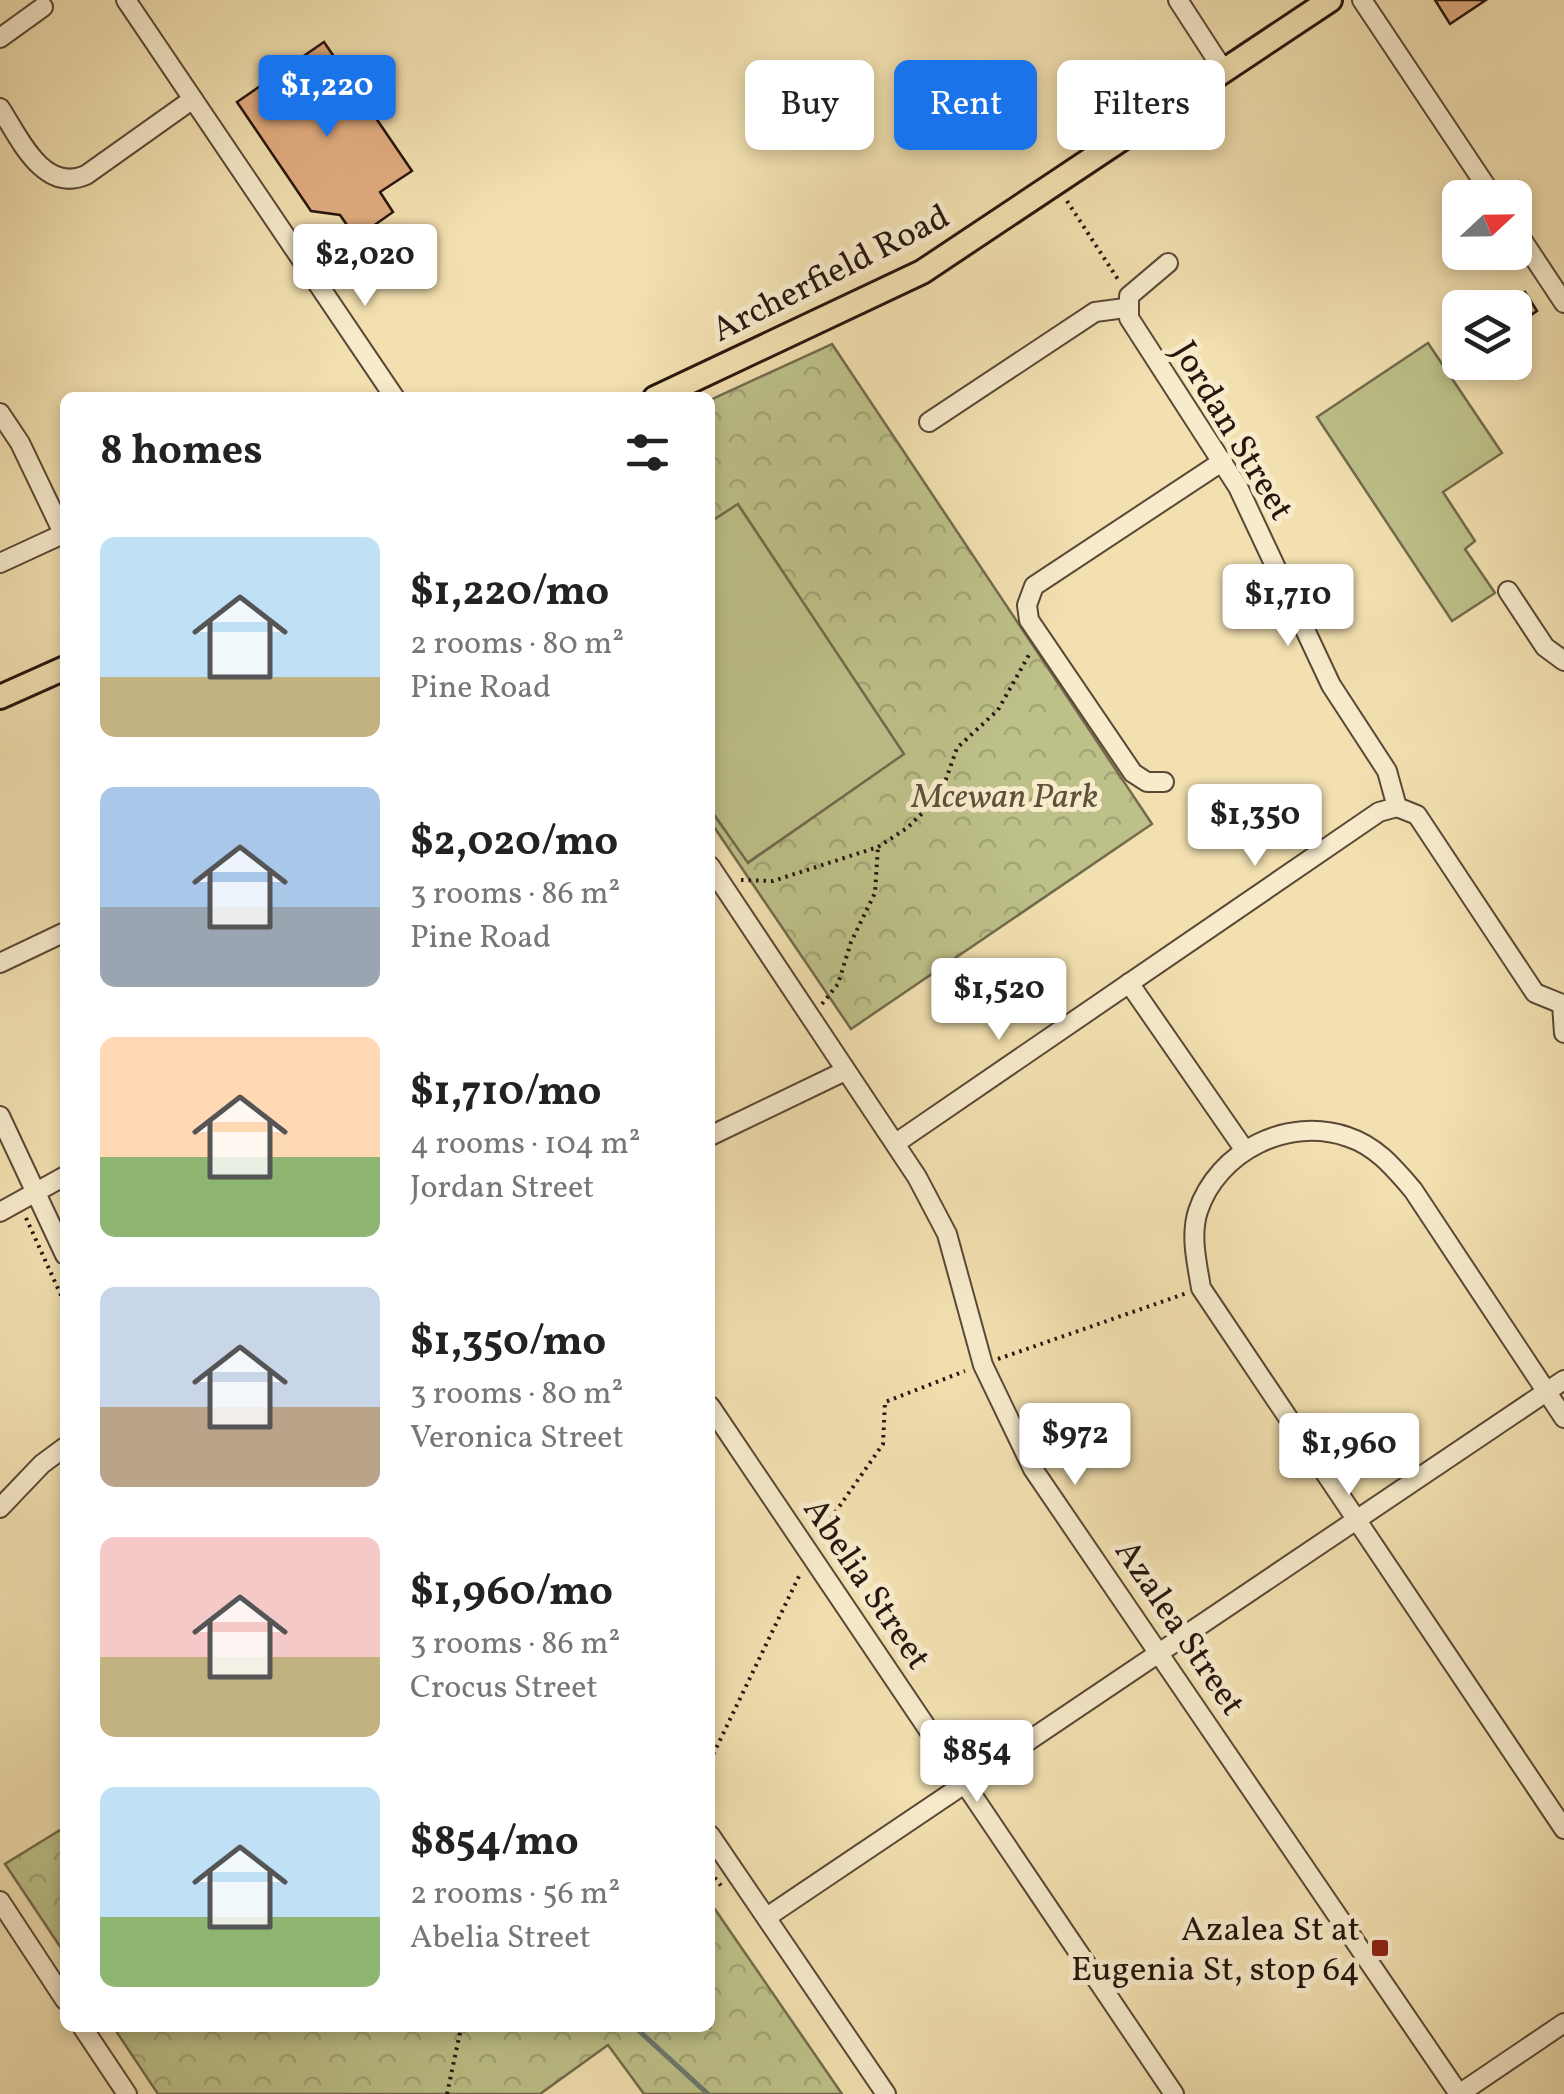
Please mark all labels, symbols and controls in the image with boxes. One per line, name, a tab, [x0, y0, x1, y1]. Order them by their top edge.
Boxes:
pin: $1,220	[246, 55, 408, 140]
chip: Buy	[745, 60, 874, 150]
chip: Rent	[894, 60, 1037, 150]
chip: Filters	[1057, 60, 1225, 150]
text: $1,220	[281, 65, 373, 109]
north arrow	[1442, 180, 1532, 270]
map controls	[1442, 180, 1532, 380]
street label: Archerfield Road	[704, 194, 959, 355]
pin: $2,020	[284, 224, 446, 309]
text: $2,020	[315, 234, 415, 278]
button: layers	[1442, 290, 1532, 380]
street label: Jordan Street	[1159, 333, 1304, 530]
text: 8 homes	[100, 423, 263, 482]
icon: filters	[620, 425, 675, 480]
text: $1,220/mo	[410, 564, 609, 623]
pin: $1,710	[1207, 564, 1369, 649]
text: $1,710	[1245, 574, 1331, 618]
icon: home	[180, 577, 300, 697]
text: 2 rooms · 80 m²	[410, 623, 624, 667]
text: Pine Road	[410, 667, 551, 711]
park label: Mcewan Park	[911, 774, 1098, 822]
pin: $1,350	[1174, 784, 1336, 869]
text: $1,350	[1210, 794, 1300, 838]
text: $2,020/mo	[410, 814, 618, 873]
icon: home	[180, 827, 300, 947]
text: 3 rooms · 86 m²	[410, 873, 620, 917]
text: Pine Road	[410, 917, 551, 961]
pin: $1,520	[918, 958, 1080, 1043]
text: $1,520	[953, 968, 1045, 1012]
text: $1,710/mo	[410, 1064, 602, 1123]
icon: home	[180, 1077, 300, 1197]
text: 4 rooms · 104 m²	[410, 1123, 641, 1167]
text: Jordan Street	[410, 1167, 594, 1211]
text: $1,350/mo	[410, 1314, 606, 1373]
icon: home	[180, 1327, 300, 1447]
text: 3 rooms · 80 m²	[410, 1373, 623, 1417]
pin: $972	[1016, 1403, 1134, 1488]
text: $972	[1041, 1413, 1109, 1457]
pin: $1,960	[1268, 1413, 1430, 1498]
text: Veronica Street	[410, 1417, 624, 1461]
text: $1,960	[1301, 1423, 1397, 1467]
street label: Abelia Street	[790, 1489, 941, 1680]
street label: Azalea Street	[1102, 1531, 1255, 1726]
text: $1,960/mo	[410, 1564, 613, 1623]
icon: home	[180, 1577, 300, 1697]
text: 3 rooms · 86 m²	[410, 1623, 620, 1667]
text: Crocus Street	[410, 1667, 598, 1711]
pin: $854	[918, 1720, 1036, 1805]
text: $854	[942, 1730, 1012, 1774]
text: $854/mo	[410, 1814, 579, 1873]
icon: home	[180, 1827, 300, 1947]
text: 2 rooms · 56 m²	[410, 1873, 620, 1917]
place label: Azalea St at Eugenia St, stop 64	[1071, 1907, 1360, 1995]
text: Abelia Street	[410, 1917, 591, 1961]
marker: Azalea St at Eugenia St, stop 64	[1369, 1937, 1391, 1959]

